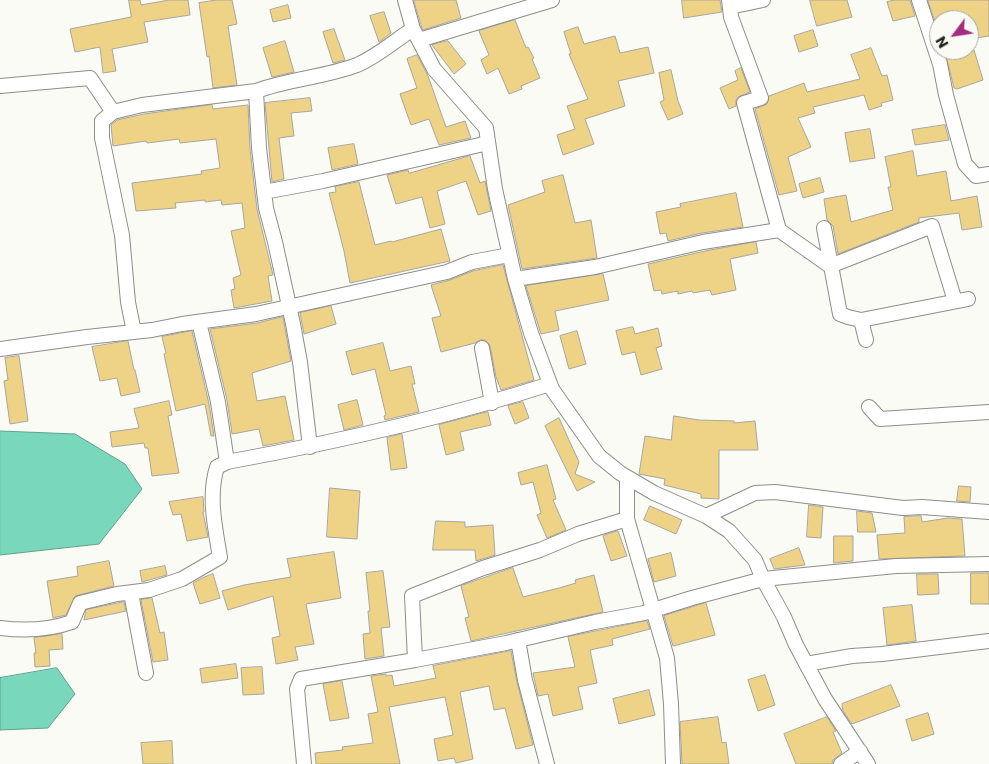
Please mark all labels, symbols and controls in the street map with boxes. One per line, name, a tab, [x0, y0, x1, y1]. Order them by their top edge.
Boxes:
north arrow	[929, 10, 979, 60]
text: N	[931, 33, 953, 52]

